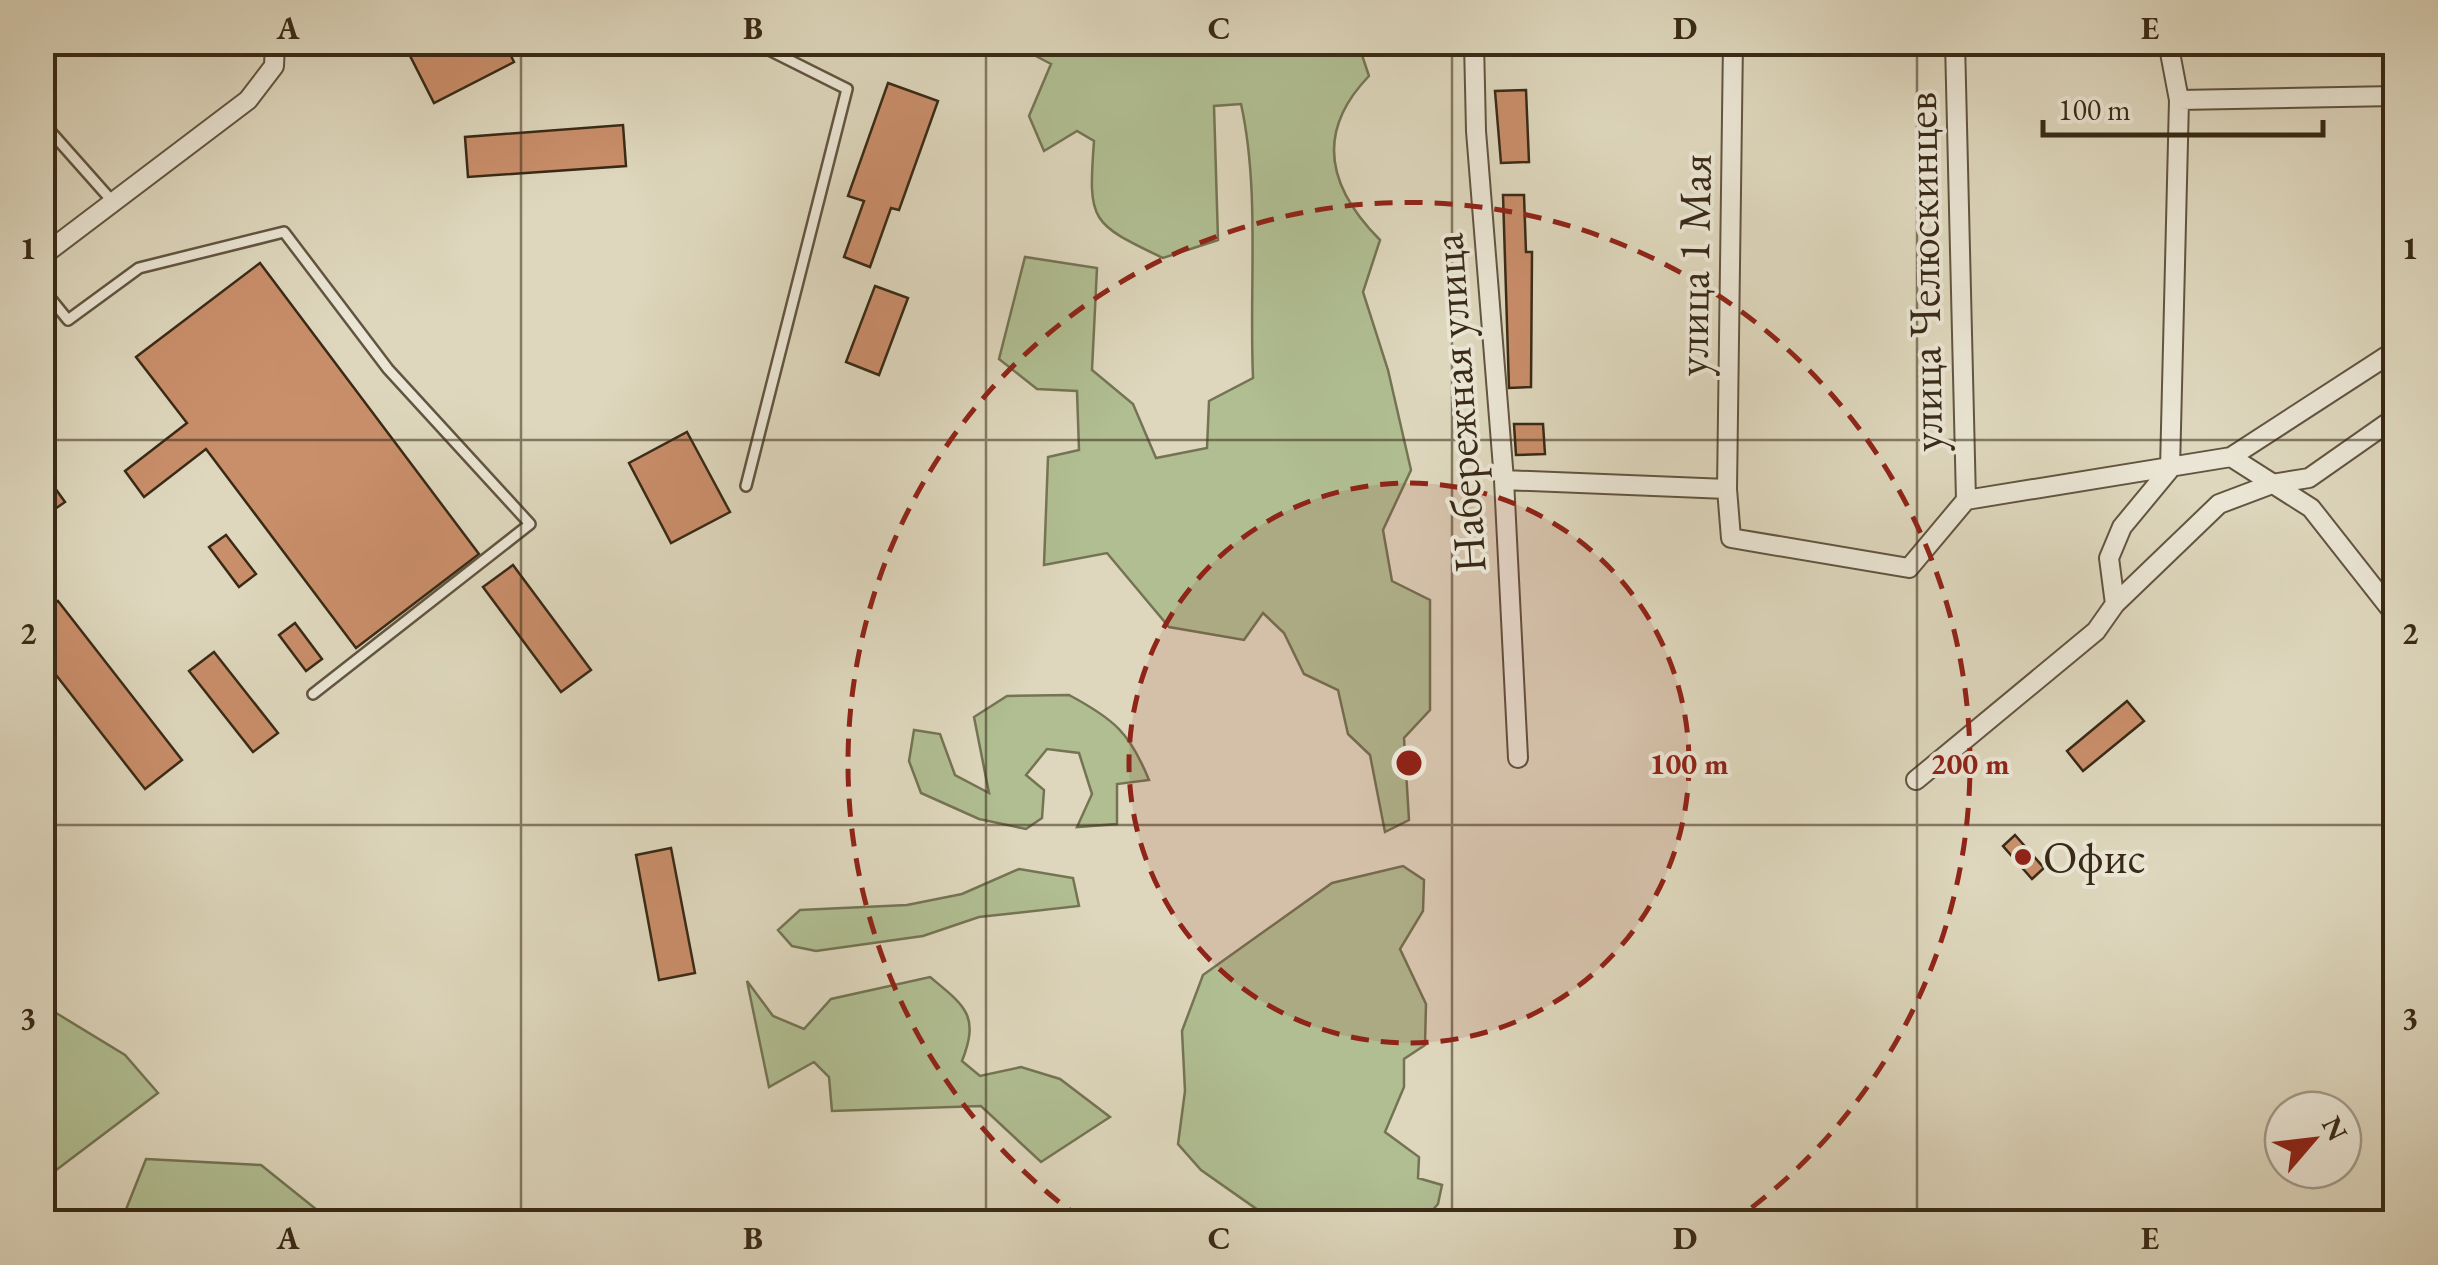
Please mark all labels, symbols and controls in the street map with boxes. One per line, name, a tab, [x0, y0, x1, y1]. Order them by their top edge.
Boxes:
text: A	[275, 7, 300, 49]
text: B	[743, 7, 763, 49]
text: C	[1208, 7, 1230, 49]
text: D	[1673, 7, 1697, 49]
text: E	[2141, 7, 2159, 49]
scale bar	[2043, 75, 2323, 137]
text: 100 m	[2058, 90, 2131, 129]
street label: улица Челюскинцев	[1891, 92, 1955, 452]
street label: улица 1 Мая	[1662, 153, 1724, 377]
text: 1	[20, 227, 36, 269]
text: 1	[2402, 227, 2418, 269]
street label: Набережная улица	[1417, 231, 1499, 575]
text: 2	[20, 612, 37, 654]
text: 2	[2402, 612, 2419, 654]
text: 100 m	[1650, 744, 1728, 783]
text: 200 m	[1931, 744, 2009, 783]
centre of rings	[1391, 745, 1427, 781]
place label: Офис	[2043, 828, 2146, 886]
marker: Офис	[2012, 846, 2034, 868]
text: 3	[20, 997, 36, 1039]
text: 3	[2402, 997, 2418, 1039]
north arrow	[2263, 1090, 2363, 1190]
text: N	[2314, 1110, 2356, 1147]
text: A	[275, 1217, 300, 1259]
text: B	[743, 1217, 763, 1259]
text: C	[1208, 1217, 1230, 1259]
text: D	[1673, 1217, 1697, 1259]
text: E	[2141, 1217, 2159, 1259]

